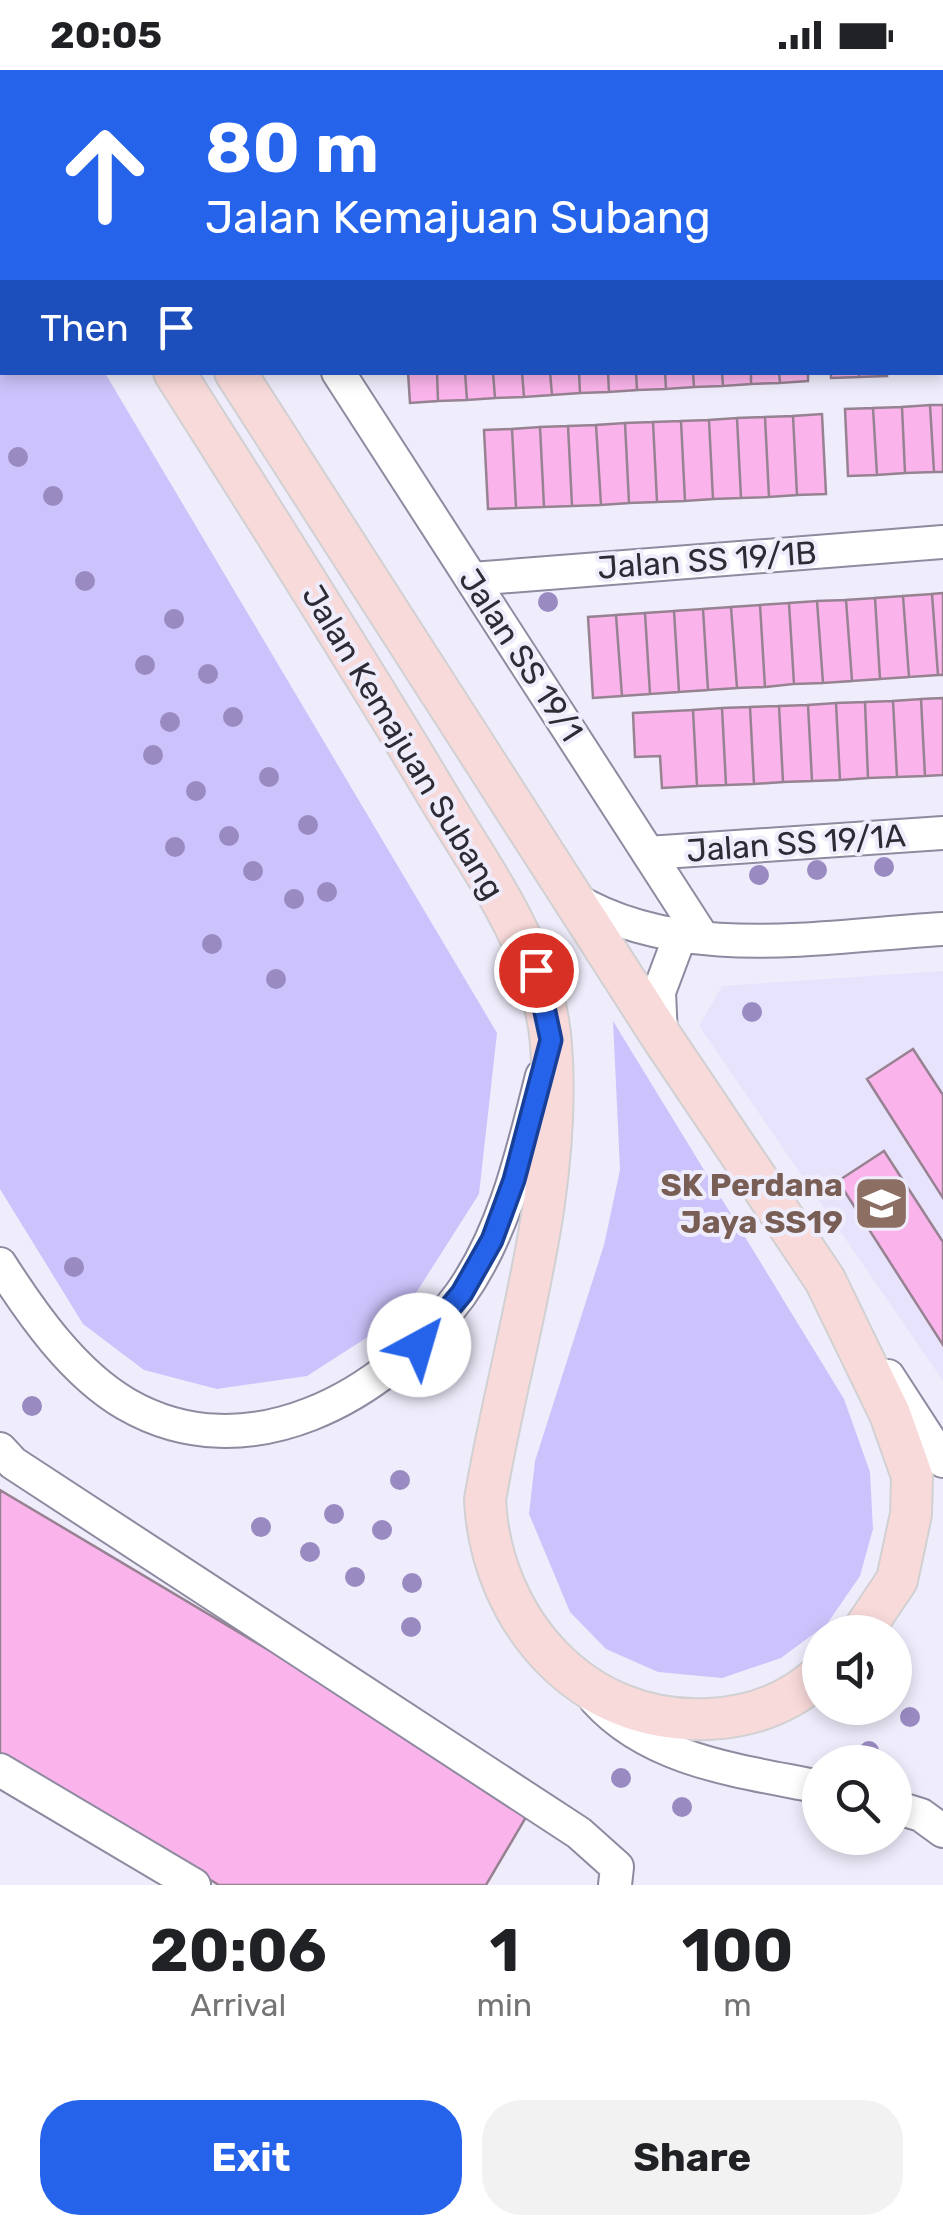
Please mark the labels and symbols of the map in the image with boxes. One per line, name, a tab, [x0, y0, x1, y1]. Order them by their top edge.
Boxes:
street label: Jalan SS 19/1B	[596, 533, 818, 587]
street label: Jalan SS 19/1	[451, 562, 591, 748]
street label: Jalan Kemajuan Subang	[294, 578, 512, 906]
street label: Jalan SS 19/1A	[685, 816, 907, 870]
pin	[494, 928, 579, 1013]
place label: SK Perdana Jaya SS19	[661, 1166, 843, 1241]
school or university icon: SK Perdana Jaya SS19	[852, 1173, 912, 1233]
position arrow	[367, 1293, 471, 1397]

